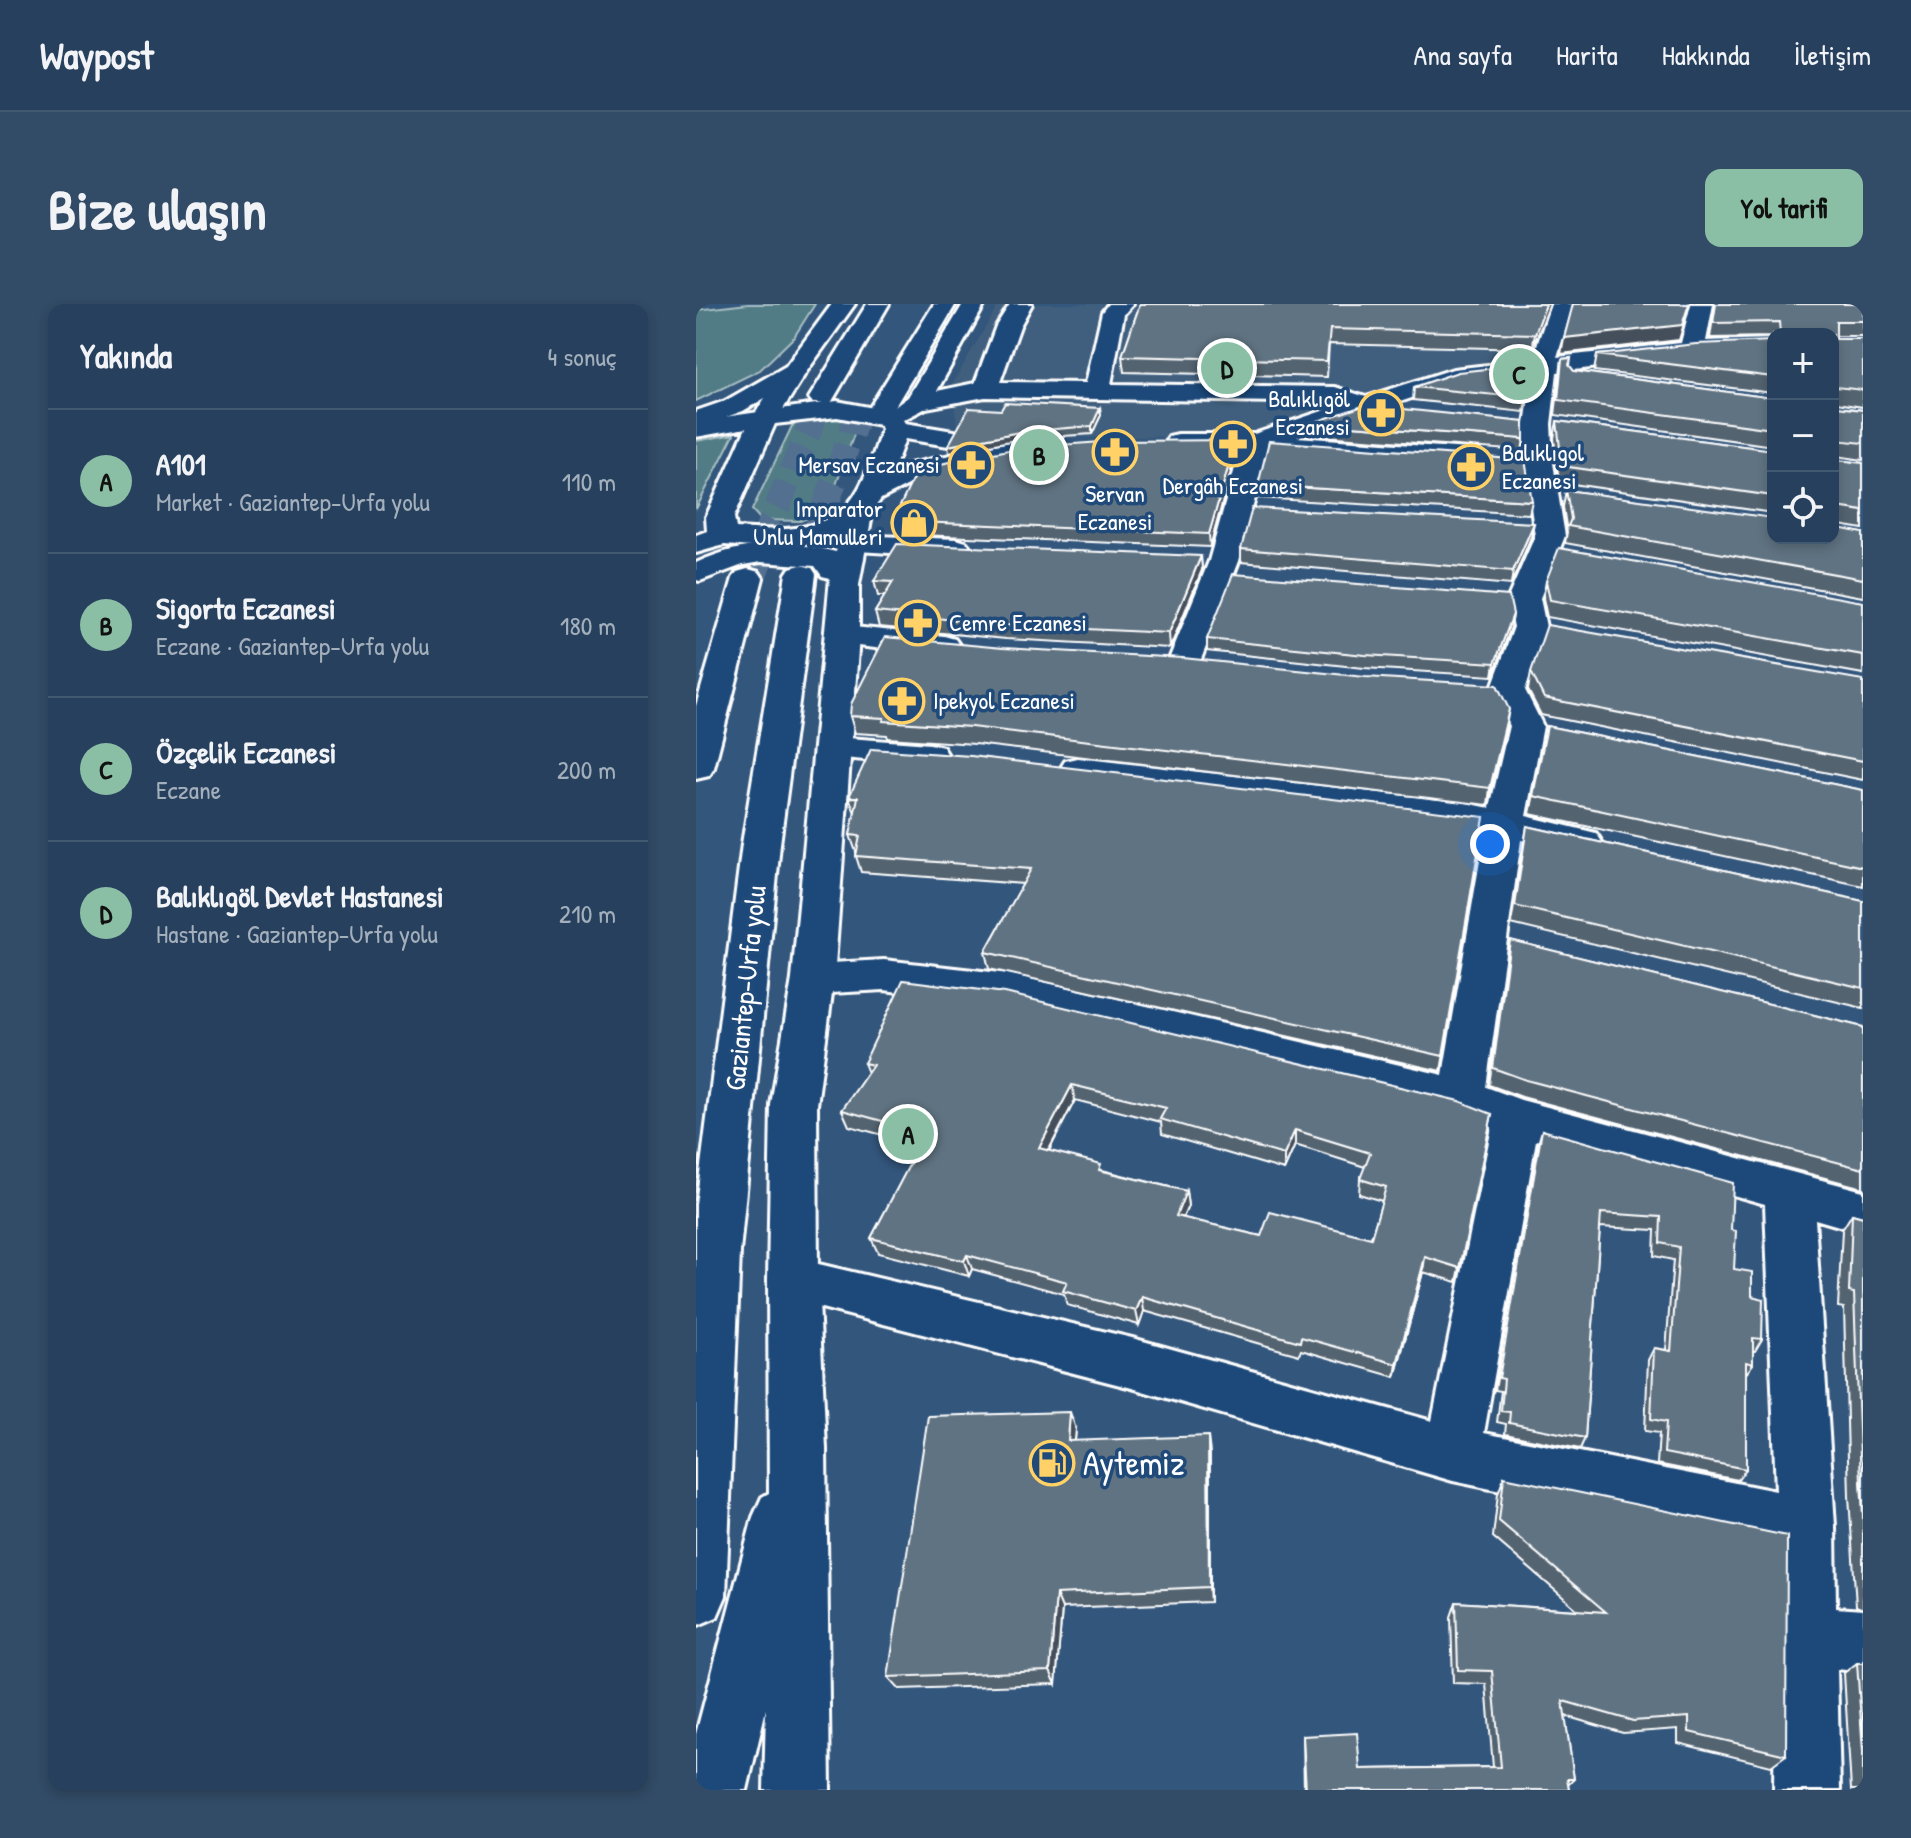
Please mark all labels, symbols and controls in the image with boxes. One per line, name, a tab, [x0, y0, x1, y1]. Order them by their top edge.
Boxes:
text: Waypost	[40, 29, 154, 81]
text: Ana sayfa	[1414, 36, 1512, 74]
text: Harita	[1556, 36, 1618, 74]
text: Hakkında	[1662, 36, 1750, 74]
text: İletişim	[1794, 36, 1871, 74]
button: Yol tarifi	[1705, 169, 1863, 247]
text: Bize ulaşın	[48, 171, 267, 246]
map controls	[1767, 328, 1839, 544]
button: +	[1767, 328, 1839, 400]
text: Yakında	[80, 333, 172, 379]
pin: D	[1201, 338, 1253, 398]
text: 4 sonuç	[548, 339, 616, 374]
pin: C	[1493, 344, 1545, 404]
place label: Balıklıgöl Eczanesi	[1268, 382, 1351, 442]
pharmacy icon: Balıklıgöl Eczanesi	[1357, 389, 1405, 437]
button: −	[1767, 400, 1839, 472]
pharmacy icon: Dergâh Eczanesi	[1209, 420, 1257, 468]
pin: B	[1013, 425, 1065, 485]
pharmacy icon: Servan Eczanesi	[1091, 428, 1139, 476]
place label: Balıklıgol Eczanesi	[1502, 436, 1584, 496]
pharmacy icon: Mersav Eczanesi	[947, 441, 995, 489]
pharmacy icon: Balıklıgol Eczanesi	[1447, 443, 1495, 491]
text: A101	[156, 444, 206, 484]
place label: Mersav Eczanesi	[799, 448, 940, 480]
text: A	[100, 464, 112, 499]
text: 110 m	[562, 464, 616, 499]
place label: Dergâh Eczanesi	[1163, 469, 1303, 501]
button: locate	[1767, 472, 1839, 544]
place label: Servan Eczanesi	[1078, 477, 1152, 537]
text: Market · Gaziantep-Urfa yolu	[156, 484, 430, 519]
place label: Imparator Unlu Mamulleri	[753, 492, 883, 552]
shop icon: Imparator Unlu Mamulleri	[890, 499, 938, 547]
text: Sigorta Eczanesi	[156, 588, 336, 628]
pharmacy icon: Cemre Eczanesi	[894, 599, 942, 647]
place label: Cemre Eczanesi	[949, 606, 1087, 638]
text: B	[99, 608, 113, 643]
text: 180 m	[560, 608, 616, 643]
text: Eczane · Gaziantep-Urfa yolu	[156, 628, 429, 663]
pharmacy icon: Ipekyol Eczanesi	[878, 677, 926, 725]
place label: Ipekyol Eczanesi	[933, 684, 1075, 716]
text: Özçelik Eczanesi	[156, 732, 336, 772]
text: C	[99, 752, 113, 787]
text: 200 m	[557, 752, 616, 787]
text: Eczane	[156, 772, 221, 807]
your location	[1470, 824, 1510, 864]
text: Balıklıgöl Devlet Hastanesi	[156, 876, 444, 916]
street label: Gaziantep-Urfa yolu	[715, 884, 775, 1092]
text: D	[100, 896, 112, 931]
text: 210 m	[559, 896, 616, 931]
text: Hastane · Gaziantep-Urfa yolu	[156, 916, 438, 951]
pin: A	[882, 1104, 934, 1164]
fuel station icon: Aytemiz	[1028, 1439, 1076, 1487]
place label: Aytemiz	[1083, 1440, 1185, 1486]

